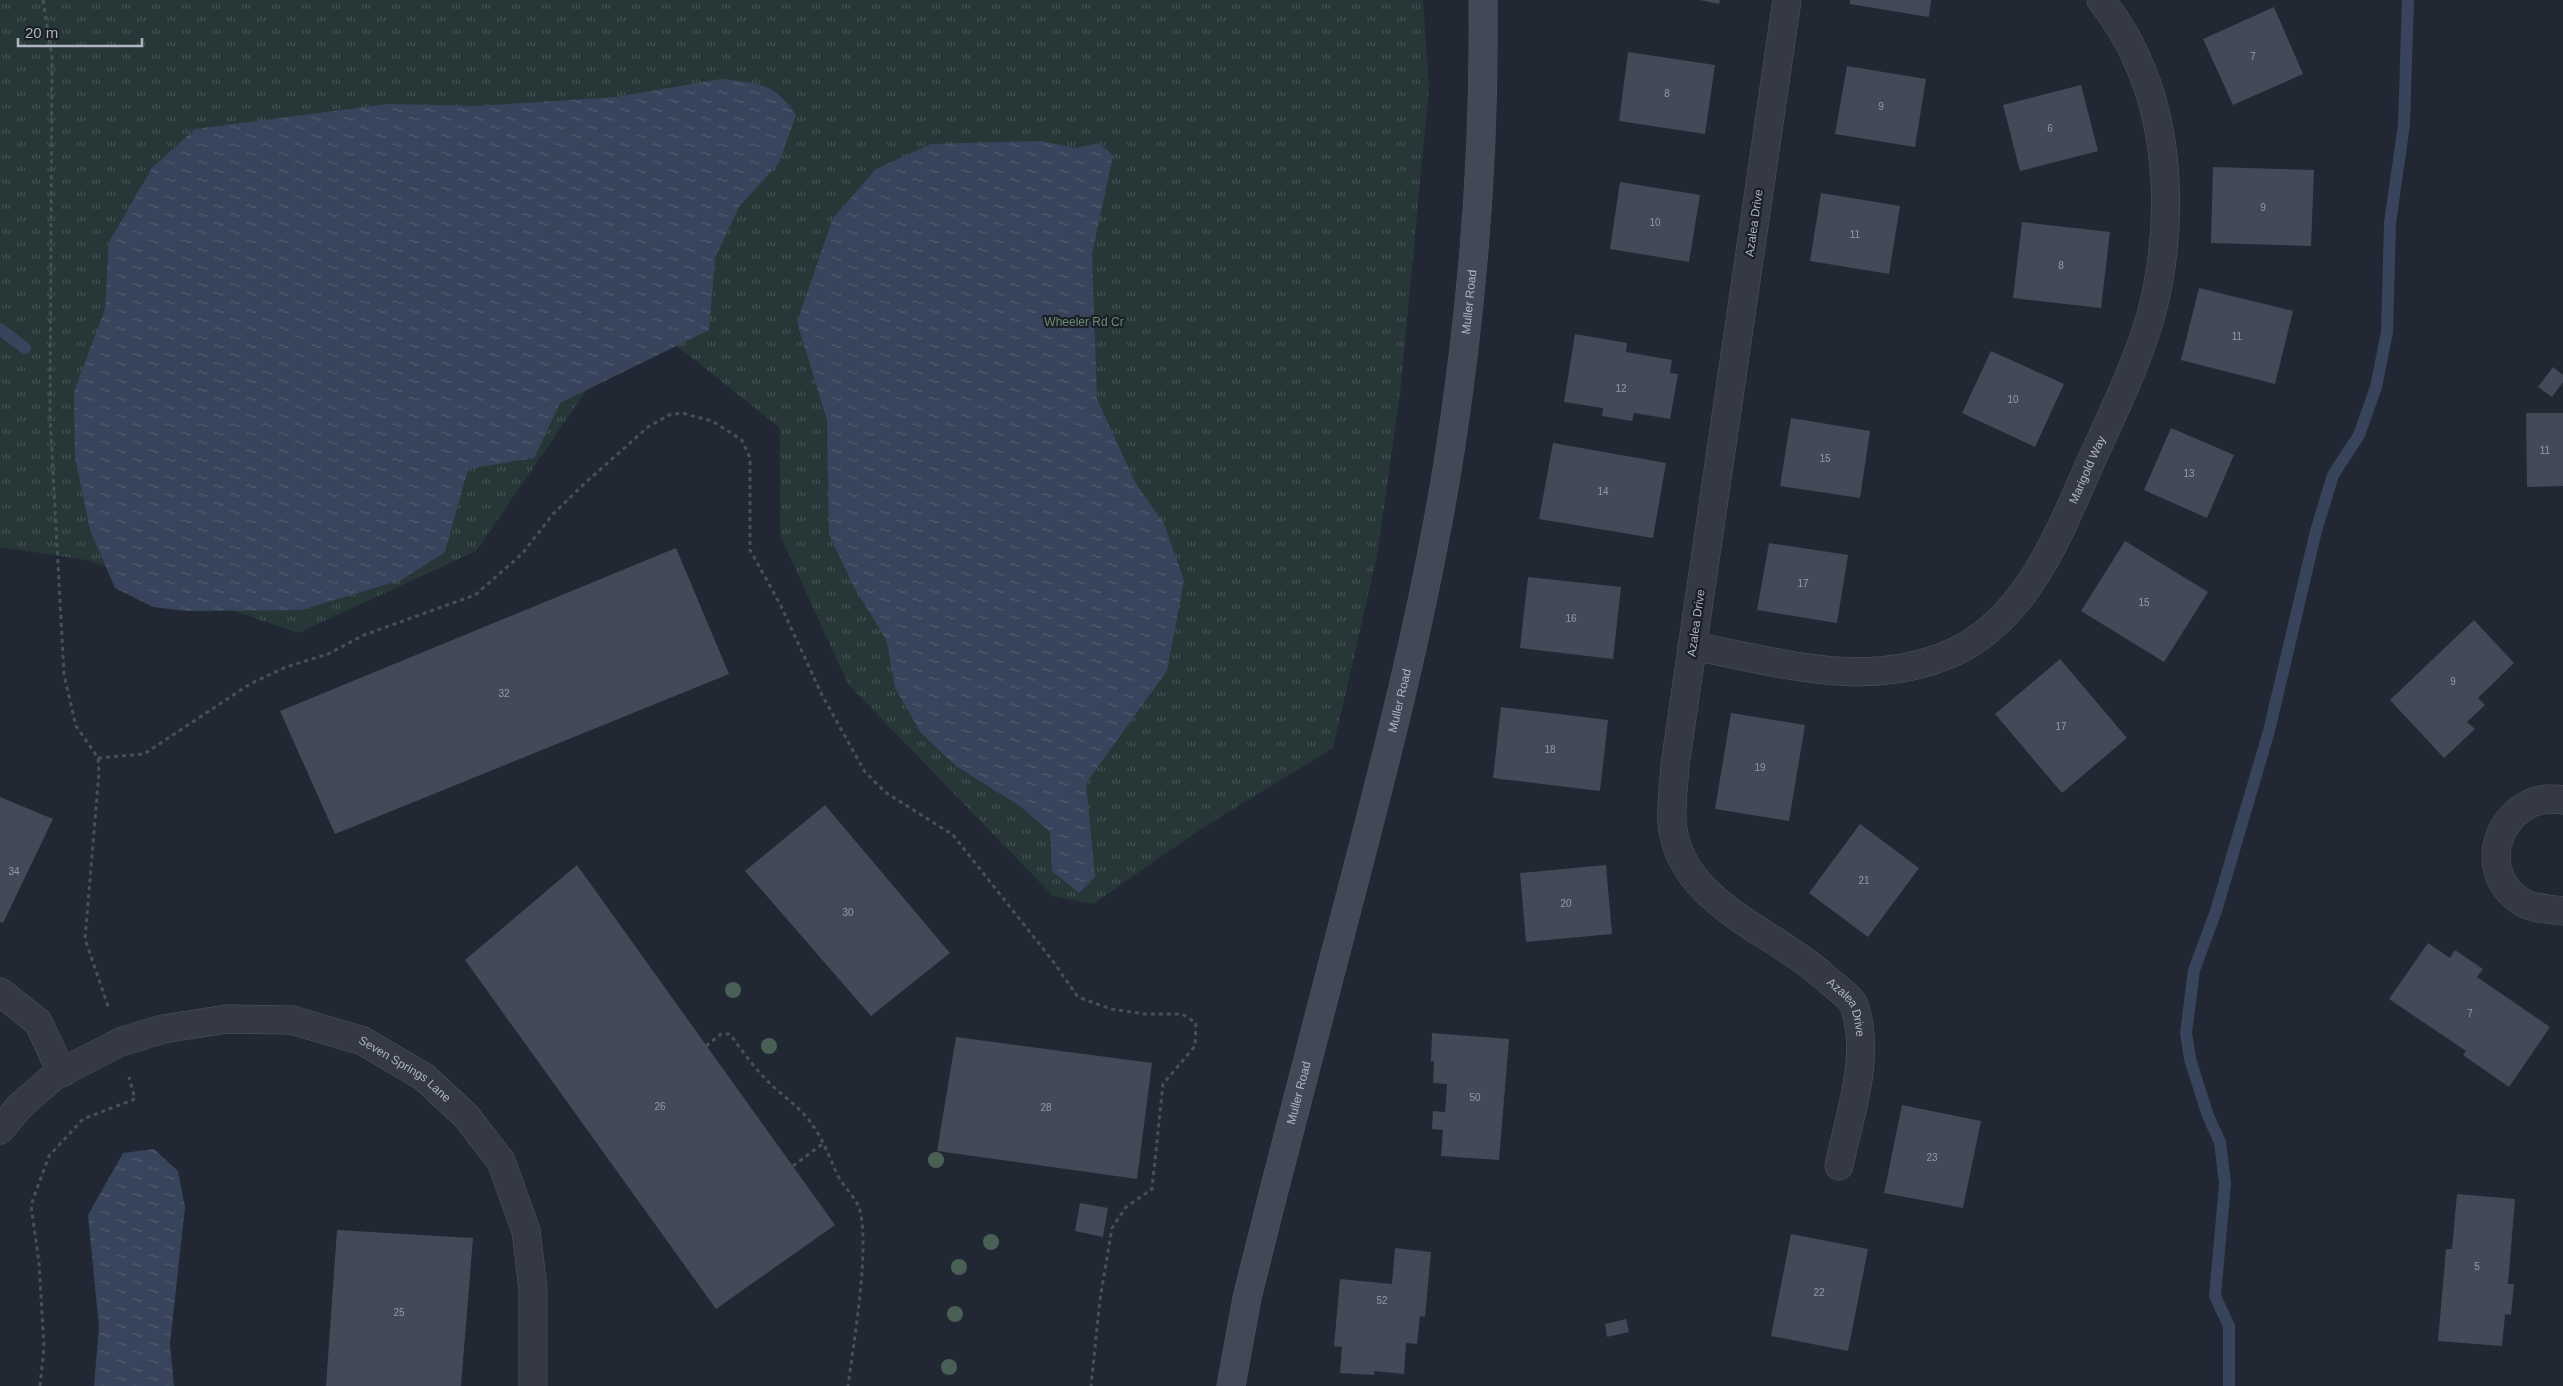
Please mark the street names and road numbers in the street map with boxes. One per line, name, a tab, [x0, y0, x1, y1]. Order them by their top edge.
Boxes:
street label: Azalea Drive	[1742, 188, 1766, 258]
street label: Muller Road	[1459, 269, 1479, 335]
street label: Marigold Way	[2066, 434, 2109, 506]
street label: Azalea Drive	[1684, 588, 1708, 658]
street label: Muller Road	[1385, 668, 1414, 734]
street label: Azalea Drive	[1824, 975, 1867, 1038]
street label: Seven Springs Lane	[356, 1033, 454, 1105]
street label: Muller Road	[1284, 1060, 1314, 1126]

